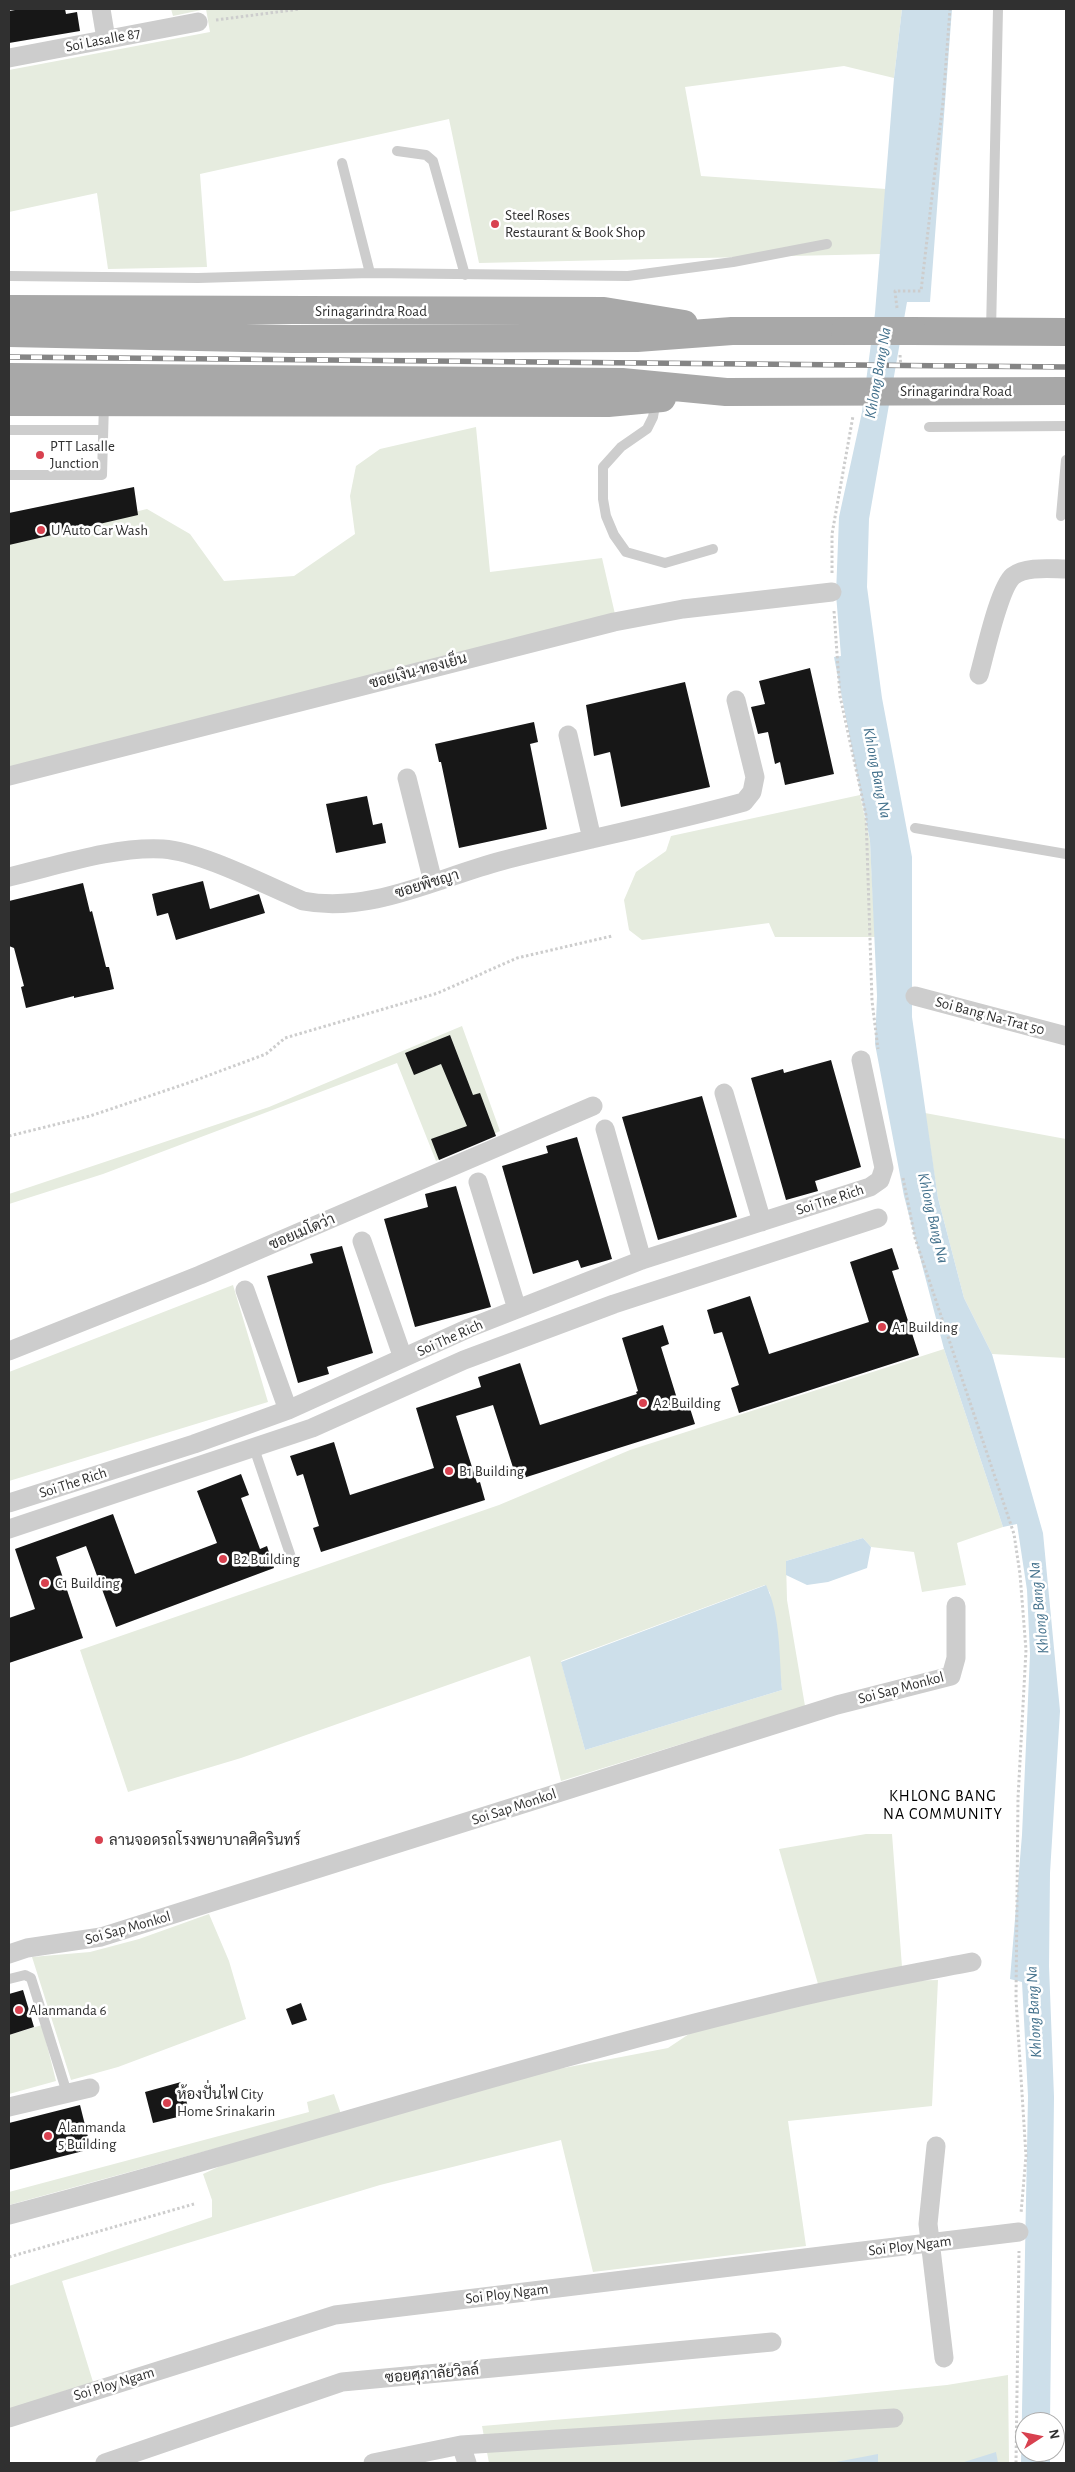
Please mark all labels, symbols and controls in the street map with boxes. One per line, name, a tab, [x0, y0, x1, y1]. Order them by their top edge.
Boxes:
street label: Soi Lasalle 87	[64, 24, 142, 56]
place label: Steel Roses Restaurant & Book Shop	[505, 206, 646, 241]
marker: Steel Roses Restaurant & Book Shop	[489, 218, 501, 230]
street label: Srinagarindra Road	[315, 302, 427, 320]
water label: Khlong Bang Na	[861, 326, 895, 420]
street label: Srinagarindra Road	[900, 382, 1012, 400]
place label: PTT Lasalle Junction	[50, 437, 115, 472]
marker: PTT Lasalle Junction	[34, 449, 46, 461]
place label: U Auto Car Wash	[51, 521, 148, 539]
marker: U Auto Car Wash	[35, 524, 47, 536]
street label: ซอยเงิน-ทองเย็น	[367, 649, 469, 693]
water label: Khlong Bang Na	[859, 726, 895, 820]
street label: ซอยพิชญา	[393, 866, 461, 902]
street label: Soi Bang Na-Trat 50	[933, 993, 1047, 1039]
water label: Khlong Bang Na	[913, 1171, 953, 1265]
street label: Soi The Rich	[794, 1181, 866, 1219]
street label: ซอยเมโดว่า	[266, 1210, 338, 1254]
street label: Soi The Rich	[414, 1316, 486, 1360]
place label: A1 Building	[892, 1318, 958, 1336]
marker: A1 Building	[876, 1321, 888, 1333]
place label: A2 Building	[653, 1394, 720, 1412]
marker: A2 Building	[637, 1397, 649, 1409]
place label: B1 Building	[459, 1462, 524, 1480]
street label: Soi The Rich	[37, 1464, 109, 1502]
marker: B1 Building	[443, 1465, 455, 1477]
place label: B2 Building	[233, 1550, 300, 1568]
marker: B2 Building	[217, 1553, 229, 1565]
water label: Khlong Bang Na	[1025, 1561, 1053, 1655]
place label: C1 Building	[55, 1574, 120, 1592]
marker: C1 Building	[39, 1577, 51, 1589]
street label: Soi Sap Monkol	[856, 1668, 946, 1708]
street label: Soi Sap Monkol	[469, 1785, 559, 1829]
district label: KHLONG BANG NA COMMUNITY	[882, 1786, 1004, 1824]
place label: ลานจอดรถโรงพยาบาลศิครินทร์	[109, 1831, 301, 1849]
marker: ลานจอดรถโรงพยาบาลศิครินทร์	[93, 1834, 105, 1846]
street label: Soi Sap Monkol	[83, 1907, 173, 1949]
water label: Khlong Bang Na	[1022, 1965, 1046, 2059]
place label: Alanmanda 6	[29, 2001, 106, 2019]
marker: Alanmanda 6	[13, 2004, 25, 2016]
place label: ห้องปั่นไฟ City Home Srinakarin	[177, 2085, 275, 2120]
marker: ห้องปั่นไฟ City Home Srinakarin	[161, 2097, 173, 2109]
place label: Alanmanda 5 Building	[58, 2118, 126, 2153]
marker: Alanmanda 5 Building	[42, 2130, 54, 2142]
street label: Soi Ploy Ngam	[867, 2232, 953, 2260]
street label: Soi Ploy Ngam	[464, 2280, 550, 2308]
street label: ซอยศุภาลัยวิลล์	[384, 2361, 480, 2387]
street label: Soi Ploy Ngam	[71, 2363, 157, 2405]
north arrow	[1015, 2412, 1065, 2462]
text: N	[1046, 2428, 1062, 2440]

